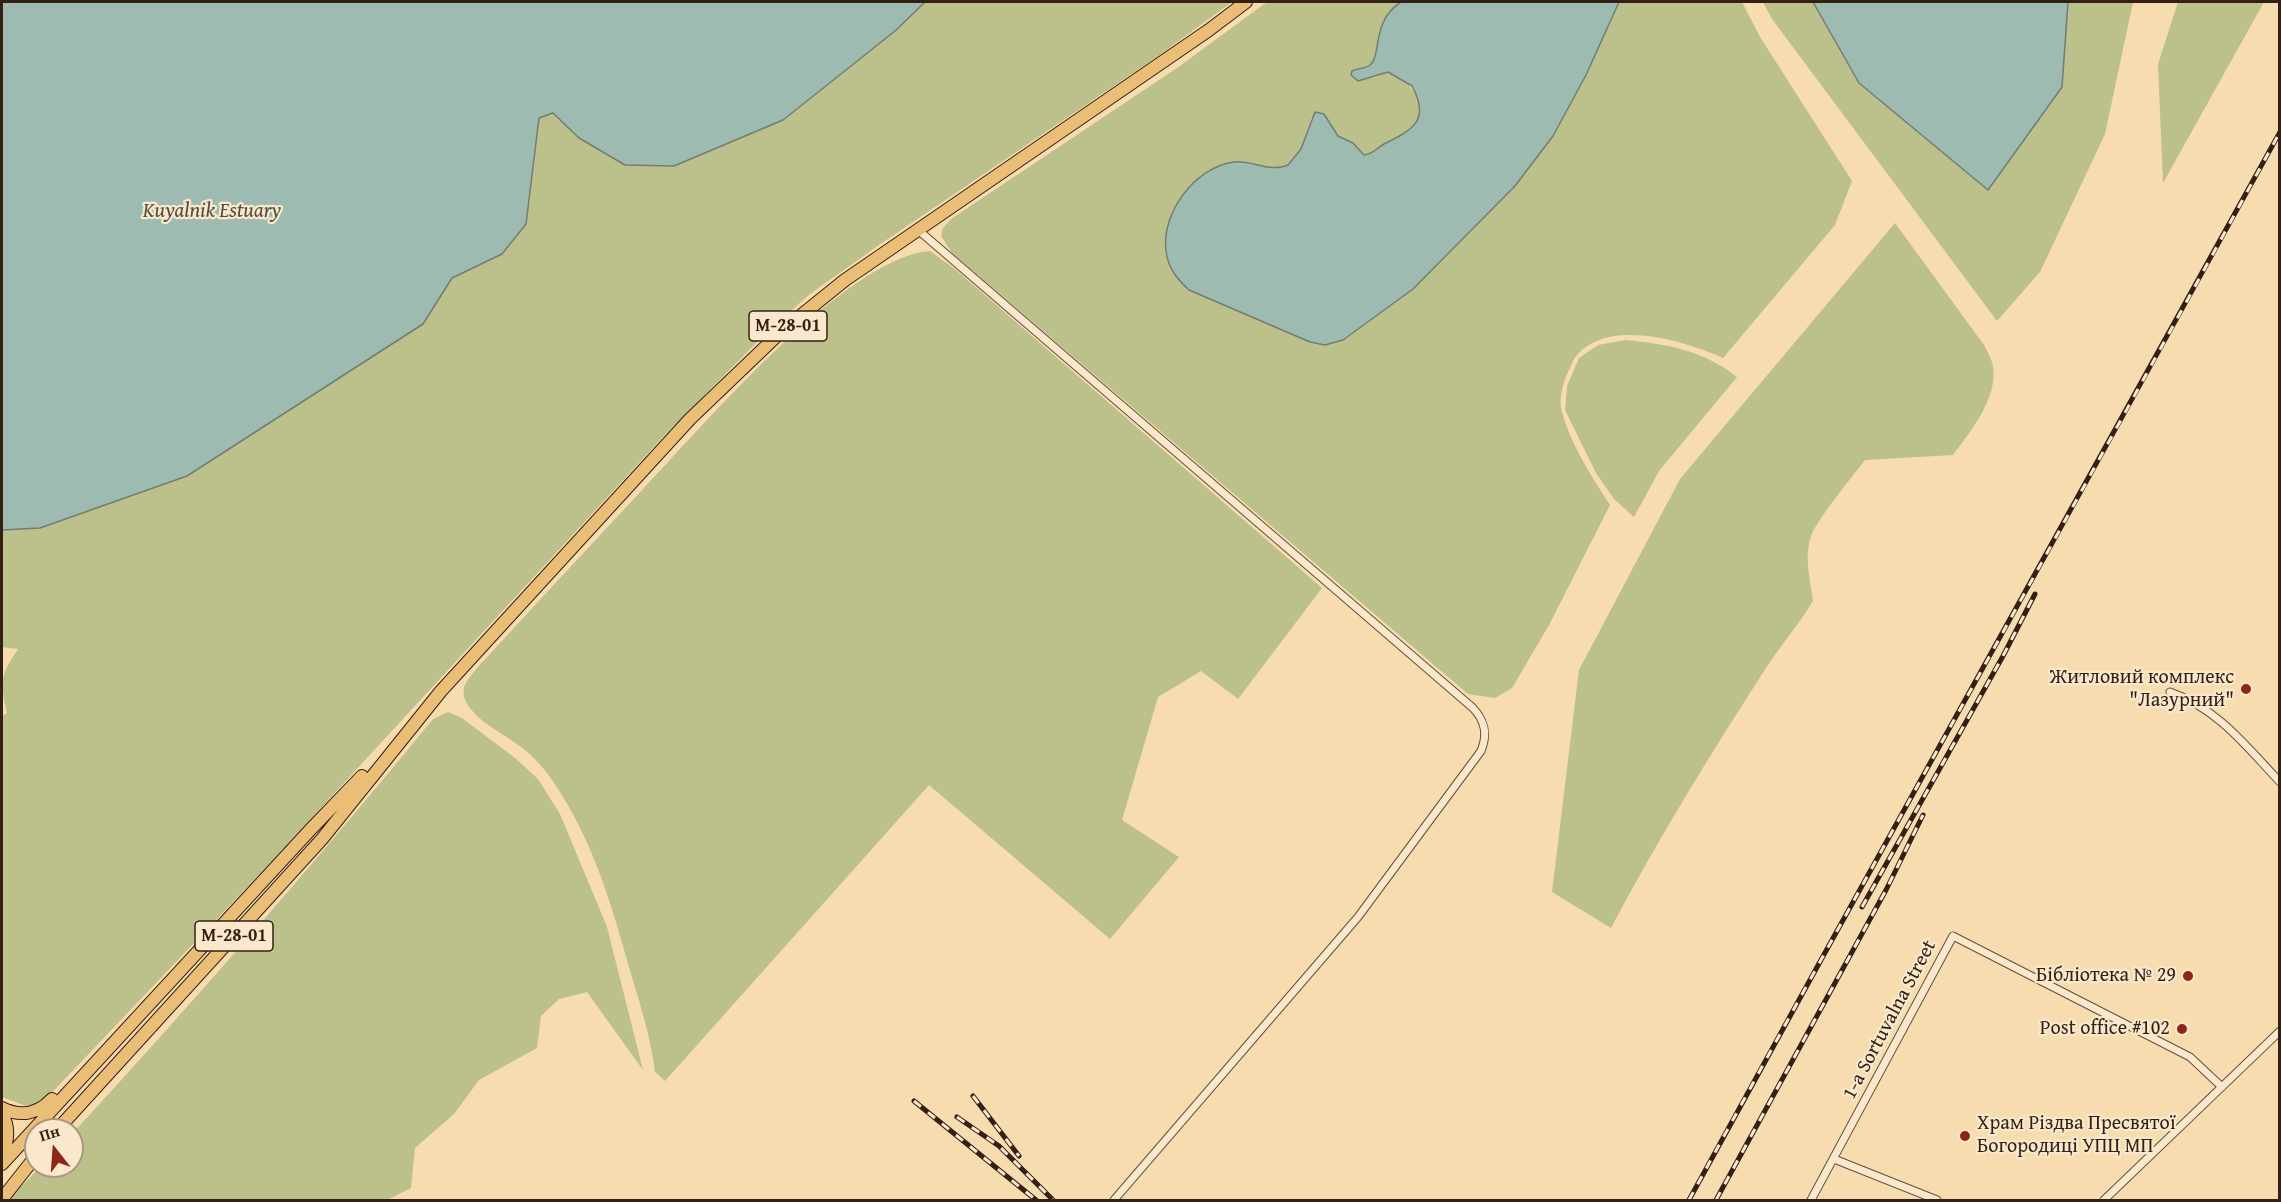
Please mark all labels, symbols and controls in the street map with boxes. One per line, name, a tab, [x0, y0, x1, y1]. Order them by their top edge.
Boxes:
water label: Kuyalnik Estuary	[143, 199, 281, 225]
road number: М-28-01	[749, 311, 827, 341]
place label: Житловий комплекс "Лазурний"	[2050, 666, 2234, 713]
marker: Житловий комплекс "Лазурний"	[2239, 682, 2253, 696]
road number: М-28-01	[195, 921, 273, 951]
street label: 1-a Sortuvalna Street	[1838, 936, 1942, 1104]
place label: Бібліотека № 29	[2036, 964, 2176, 988]
marker: Бібліотека № 29	[2181, 969, 2195, 983]
place label: Post office #102	[2040, 1017, 2170, 1041]
marker: Post office #102	[2175, 1022, 2189, 1036]
place label: Храм Різдва Пресвятої Богородиці УПЦ МП	[1977, 1112, 2176, 1159]
north arrow	[24, 1118, 84, 1178]
text: Пн	[36, 1118, 63, 1147]
marker: Храм Різдва Пресвятої Богородиці УПЦ МП	[1958, 1129, 1972, 1143]

